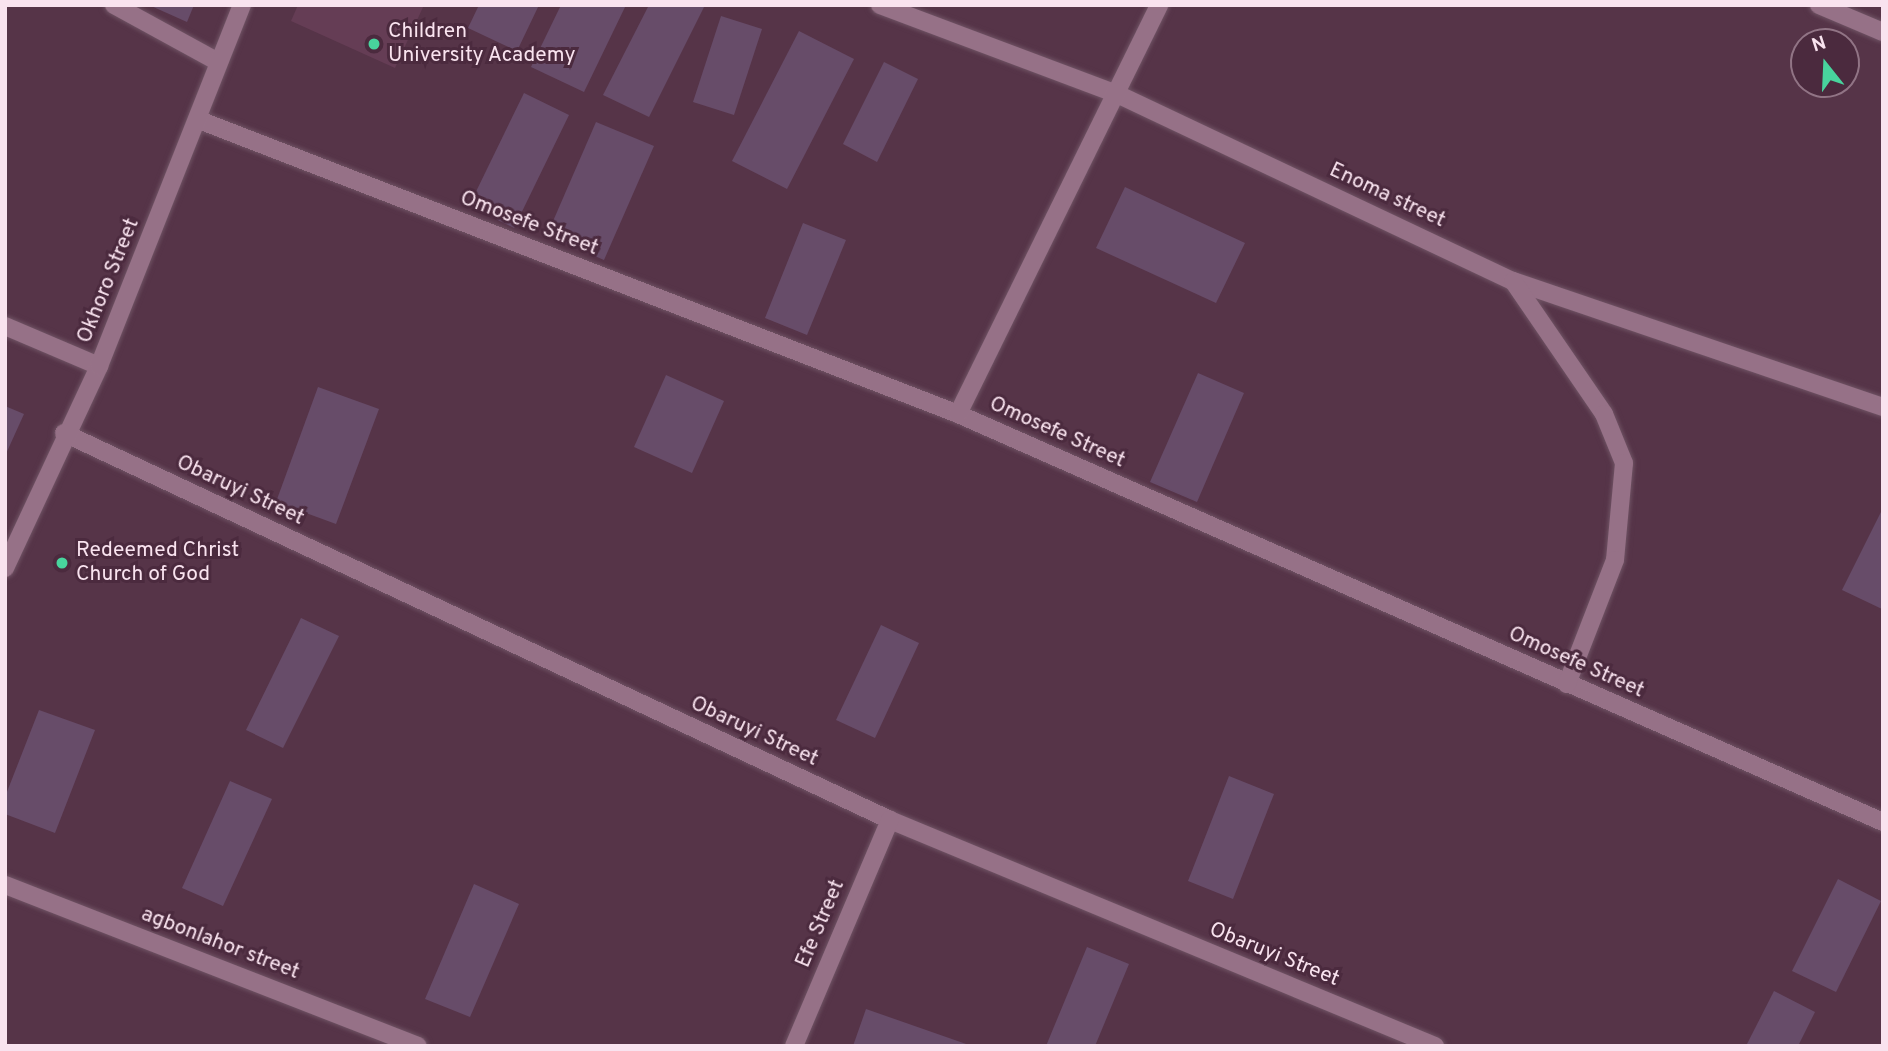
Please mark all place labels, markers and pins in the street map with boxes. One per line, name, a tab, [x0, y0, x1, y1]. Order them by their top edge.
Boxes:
place label: Children University Academy	[388, 19, 576, 69]
marker: Children University Academy	[366, 36, 382, 52]
place label: Redeemed Christ Church of God	[76, 538, 239, 588]
marker: Redeemed Christ Church of God	[54, 555, 70, 571]

